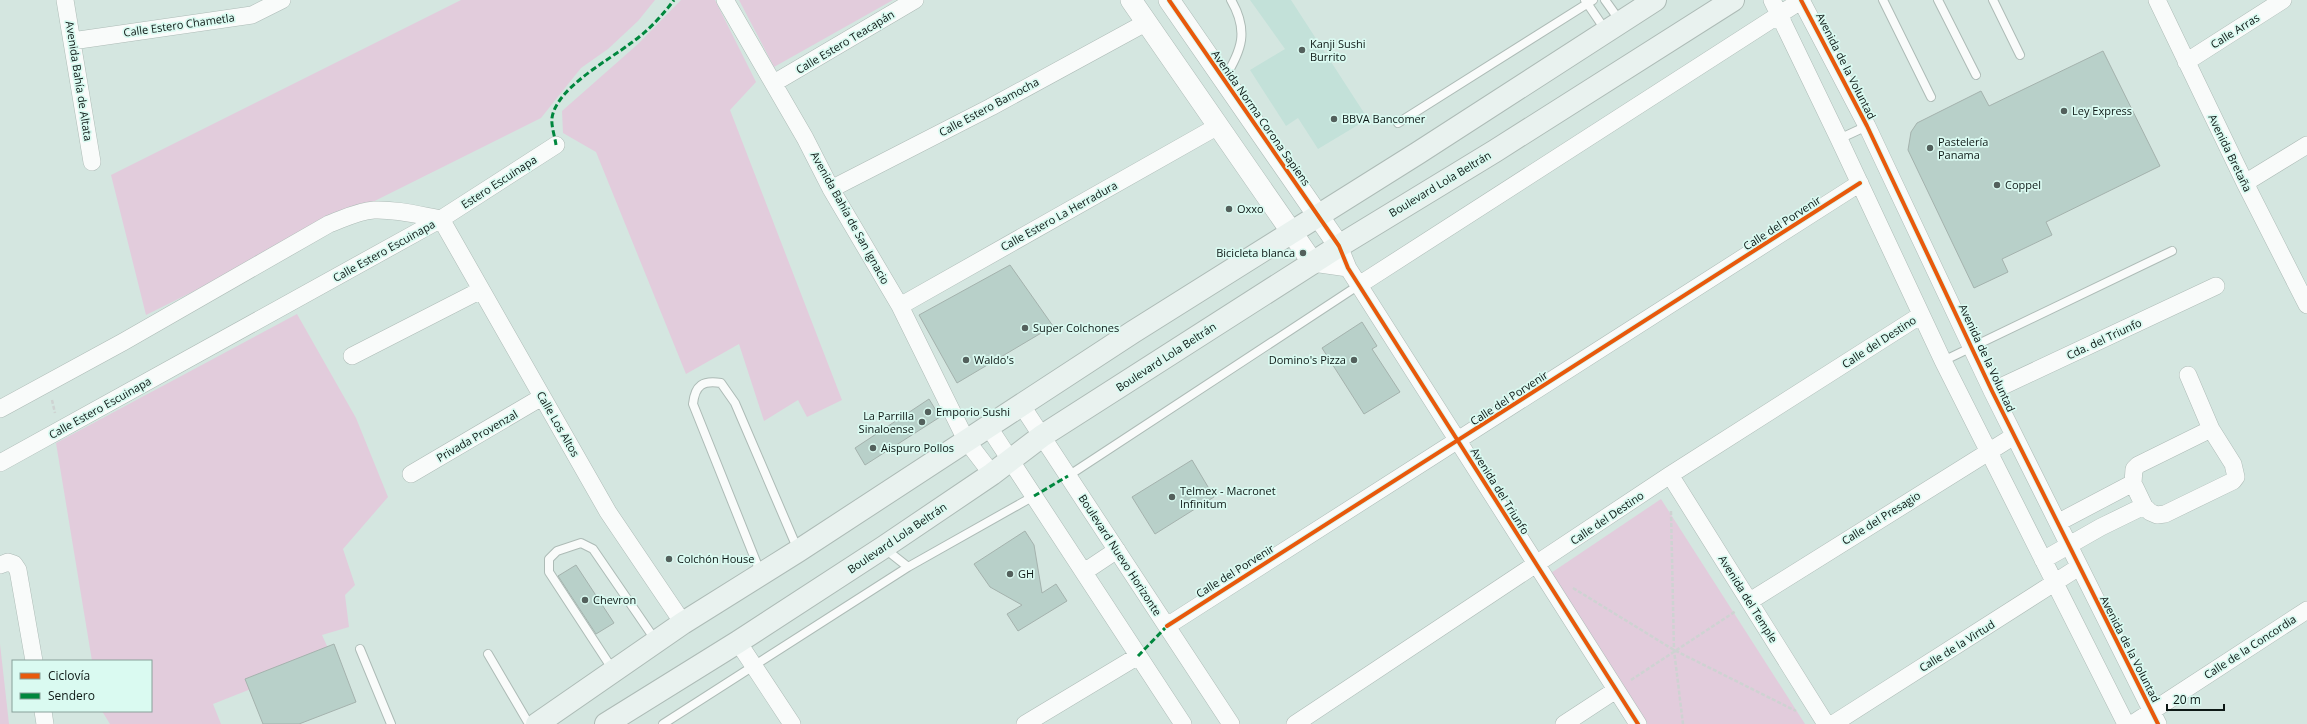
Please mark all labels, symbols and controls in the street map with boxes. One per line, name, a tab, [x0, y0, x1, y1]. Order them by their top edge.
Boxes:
street label: Calle Estero Teacapán	[793, 6, 897, 77]
street label: Calle Estero Chametla	[122, 9, 235, 40]
street label: Avenida de la Voluntad	[1813, 10, 1880, 122]
street label: Calle Arras	[2207, 10, 2262, 51]
street label: Avenida Bahía de Altata	[63, 20, 96, 142]
place label: Kanji Sushi Burrito	[1310, 36, 1366, 64]
marker: Kanji Sushi Burrito	[1297, 45, 1307, 55]
street label: Avenida Norma Corona Sapiens	[1209, 47, 1314, 189]
street label: Calle Estero Bamocha	[936, 74, 1041, 139]
place label: Ley Express	[2072, 103, 2132, 118]
marker: Ley Express	[2059, 106, 2069, 116]
place label: BBVA Bancomer	[1342, 111, 1426, 126]
street label: Avenida Bretaña	[2205, 112, 2256, 194]
marker: BBVA Bancomer	[1329, 114, 1339, 124]
place label: Pastelería Panama	[1938, 134, 1988, 162]
marker: Pastelería Panama	[1925, 143, 1935, 153]
street label: Boulevard Lola Beltrán	[1386, 147, 1494, 220]
street label: Avenida Bahía de San Ignacio	[808, 149, 893, 287]
street label: Estero Escuinapa	[458, 152, 539, 212]
street label: Calle Estero La Herradura	[998, 177, 1120, 254]
place label: Coppel	[2005, 177, 2041, 192]
marker: Coppel	[1992, 180, 2002, 190]
street label: Calle del Porvenir	[1740, 192, 1824, 253]
place label: Oxxo	[1237, 201, 1264, 216]
marker: Oxxo	[1224, 204, 1234, 214]
street label: Calle Estero Escuinapa	[330, 216, 438, 285]
place label: Bicicleta blanca	[1216, 245, 1295, 260]
marker: Bicicleta blanca	[1298, 248, 1308, 258]
street label: Avenida de la Voluntad	[1956, 301, 2019, 414]
street label: Calle del Destino	[1839, 312, 1919, 371]
street label: Cda. del Triunfo	[2064, 314, 2144, 363]
street label: Boulevard Lola Beltrán	[1113, 319, 1219, 395]
place label: Super Colchones	[1033, 320, 1119, 335]
marker: Super Colchones	[1020, 323, 1030, 333]
place label: Waldo's	[974, 352, 1014, 367]
place label: Domino's Pizza	[1269, 352, 1346, 367]
marker: Waldo's	[961, 355, 971, 365]
marker: Domino's Pizza	[1349, 355, 1359, 365]
street label: Calle del Porvenir	[1467, 367, 1551, 428]
street label: Calle Estero Escuinapa	[46, 373, 154, 442]
street label: Calle Los Altos	[534, 388, 583, 459]
place label: Emporio Sushi	[936, 404, 1010, 419]
street label: Privada Provenzal	[433, 406, 520, 465]
marker: Emporio Sushi	[923, 407, 933, 417]
place label: La Parrilla Sinaloense	[859, 408, 914, 436]
marker: La Parrilla Sinaloense	[917, 417, 927, 427]
place label: Aispuro Pollos	[881, 440, 954, 455]
marker: Aispuro Pollos	[868, 443, 878, 453]
street label: Avenida del Triunfo	[1468, 445, 1533, 537]
place label: Telmex - Macronet Infinitum	[1180, 483, 1276, 511]
street label: Calle del Destino	[1567, 487, 1647, 548]
street label: Calle del Presagio	[1839, 487, 1923, 548]
street label: Boulevard Nuevo Horizonte	[1075, 491, 1165, 618]
marker: Telmex - Macronet Infinitum	[1167, 492, 1177, 502]
street label: Boulevard Lola Beltrán	[844, 499, 949, 576]
street label: Calle del Porvenir	[1193, 540, 1277, 601]
place label: Colchón House	[677, 551, 754, 566]
street label: Avenida del Temple	[1715, 552, 1781, 645]
marker: Colchón House	[664, 554, 674, 564]
place label: GH	[1018, 566, 1034, 581]
marker: GH	[1005, 569, 1015, 579]
place label: Chevron	[593, 592, 636, 607]
street label: Avenida de la Voluntad	[2097, 593, 2164, 705]
marker: Chevron	[580, 595, 590, 605]
street label: Calle de la Concordia	[2201, 611, 2299, 682]
street label: Calle de la Virtud	[1916, 616, 1997, 675]
legend	[12, 660, 152, 712]
text: Ciclovía	[48, 667, 90, 684]
scale bar	[2167, 686, 2224, 712]
text: Sendero	[48, 687, 95, 704]
text: 20 m	[2173, 691, 2201, 708]

